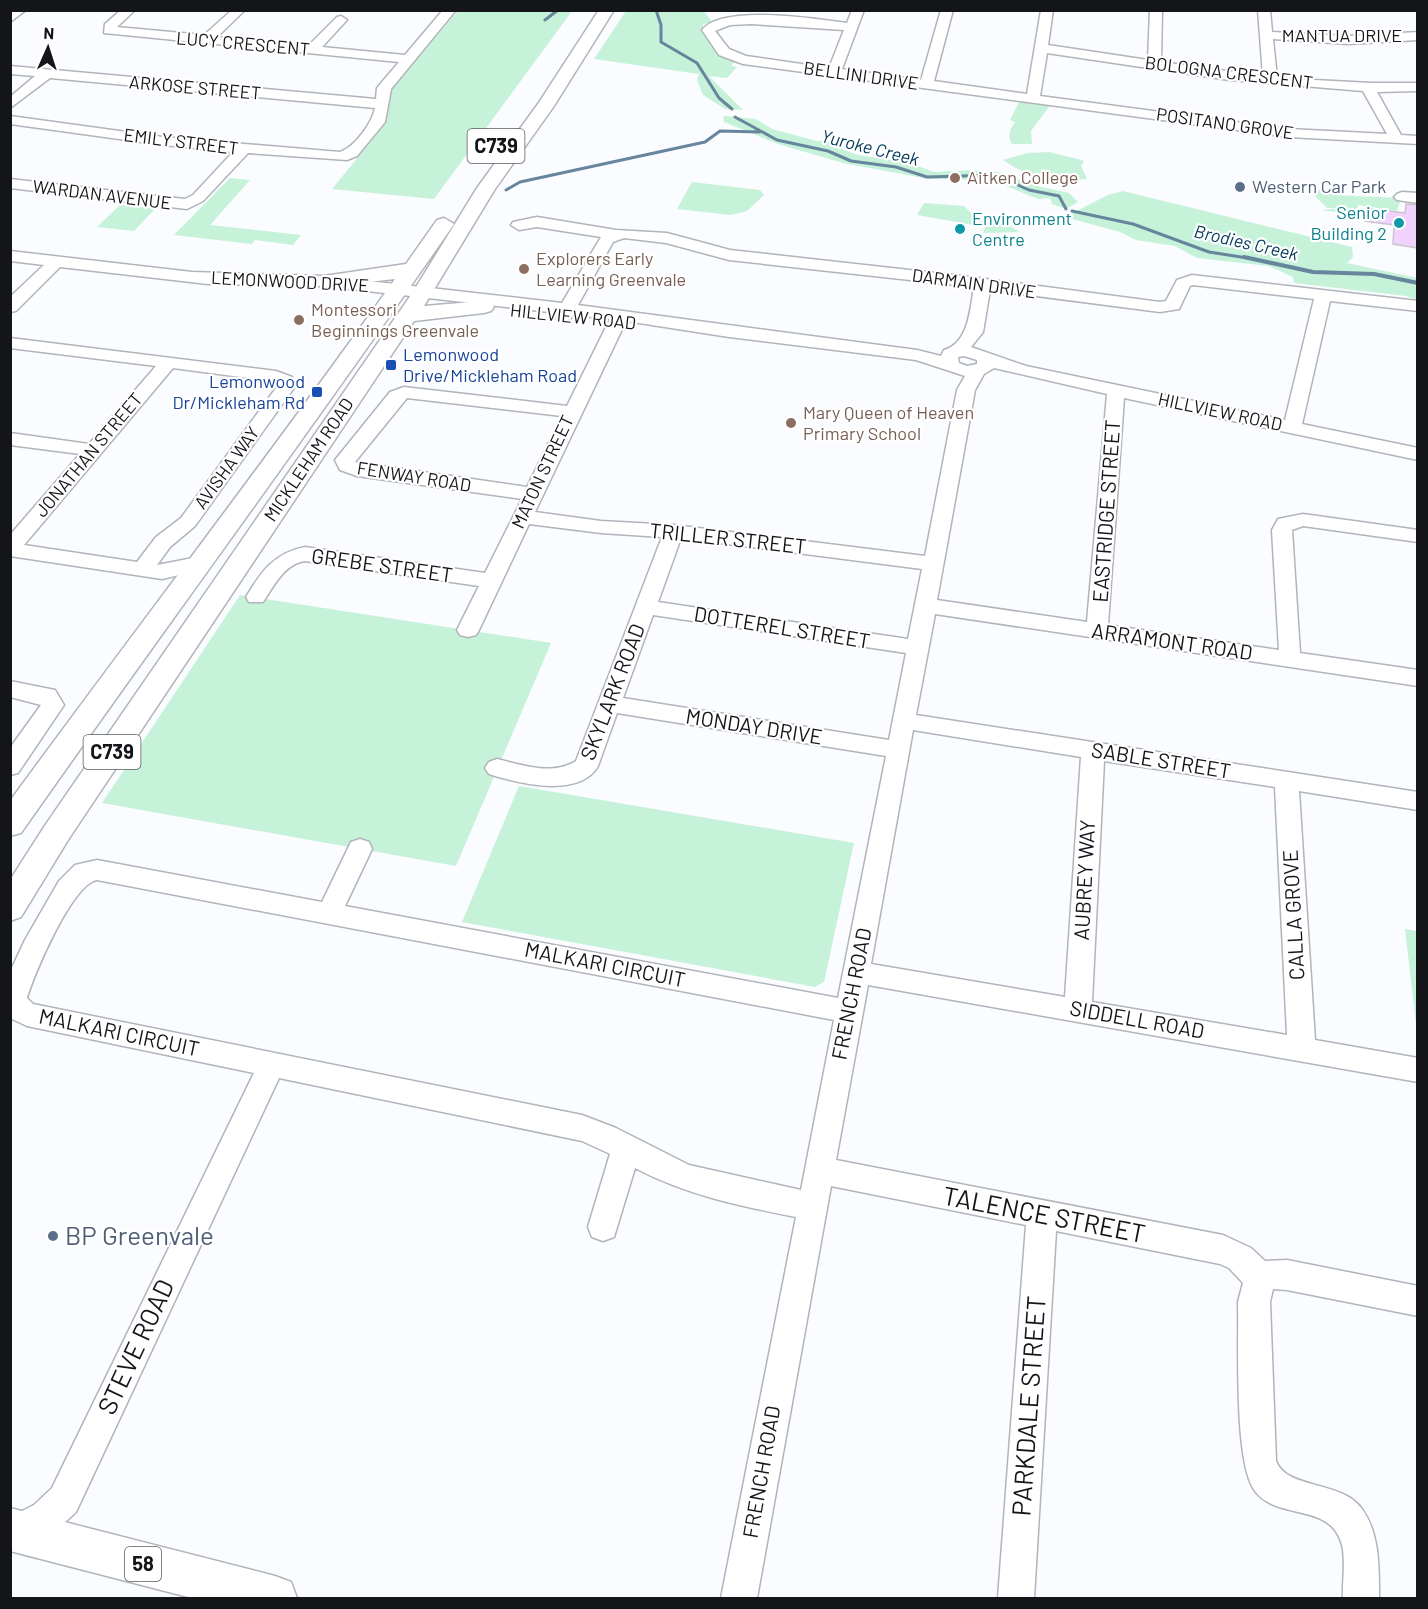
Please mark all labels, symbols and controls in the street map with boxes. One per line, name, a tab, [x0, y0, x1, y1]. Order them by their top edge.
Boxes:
north arrow	[18, 18, 78, 78]
text: N	[43, 23, 55, 42]
street label: MANTUA DRIVE	[1282, 24, 1402, 46]
street label: LUCY CRESCENT	[176, 26, 311, 60]
street label: BOLOGNA CRESCENT	[1144, 51, 1314, 93]
street label: BELLINI DRIVE	[802, 56, 920, 94]
street label: ARKOSE STREET	[128, 70, 262, 104]
street label: POSITANO GROVE	[1155, 102, 1295, 144]
street label: EMILY STREET	[122, 123, 240, 159]
water label: Yuroke Creek	[819, 124, 922, 170]
road number: C739	[468, 129, 524, 163]
place label: Aitken College	[967, 166, 1078, 188]
marker: Aitken College	[948, 171, 962, 185]
street label: WARDAN AVENUE	[32, 175, 173, 213]
place label: Western Car Park	[1252, 175, 1386, 197]
marker: Western Car Park	[1233, 180, 1247, 194]
place label: Senior Building 2	[1311, 201, 1387, 244]
place label: Environment Centre	[972, 207, 1072, 250]
marker: Senior Building 2	[1392, 216, 1406, 230]
water label: Brodies Creek	[1192, 219, 1301, 265]
marker: Environment Centre	[953, 222, 967, 236]
place label: Explorers Early Learning Greenvale	[536, 247, 686, 290]
marker: Explorers Early Learning Greenvale	[517, 262, 531, 276]
street label: DARMAIN DRIVE	[911, 263, 1038, 303]
street label: LEMONWOOD DRIVE	[211, 266, 369, 296]
place label: Montessori Beginnings Greenvale	[311, 298, 479, 341]
street label: HILLVIEW ROAD	[509, 298, 637, 334]
marker: Montessori Beginnings Greenvale	[292, 313, 306, 327]
place label: Lemonwood Drive/Mickleham Road	[403, 343, 577, 386]
marker: Lemonwood Drive/Mickleham Road	[384, 358, 398, 372]
place label: Lemonwood Dr/Mickleham Rd	[172, 370, 305, 413]
marker: Lemonwood Dr/Mickleham Rd	[310, 385, 324, 399]
street label: HILLVIEW ROAD	[1156, 387, 1284, 435]
street label: JONATHAN STREET	[30, 388, 147, 521]
street label: MICKLEHAM ROAD	[259, 394, 358, 525]
place label: Mary Queen of Heaven Primary School	[803, 401, 974, 444]
street label: MATON STREET	[506, 411, 578, 532]
marker: Mary Queen of Heaven Primary School	[784, 416, 798, 430]
street label: EASTRIDGE STREET	[1087, 418, 1124, 603]
street label: AVISHA WAY	[189, 422, 263, 513]
street label: FENWAY ROAD	[356, 456, 473, 496]
street label: TRILLER STREET	[648, 517, 808, 558]
street label: GREBE STREET	[310, 542, 455, 587]
street label: DOTTEREL STREET	[692, 600, 872, 653]
street label: ARRAMONT ROAD	[1090, 617, 1254, 664]
street label: SKYLARK ROAD	[574, 620, 649, 763]
street label: MONDAY DRIVE	[684, 702, 824, 749]
road number: C739	[84, 735, 140, 769]
street label: SABLE STREET	[1090, 736, 1233, 783]
street label: AUBREY WAY	[1068, 819, 1099, 941]
street label: CALLA GROVE	[1277, 849, 1308, 981]
street label: FRENCH ROAD	[825, 926, 876, 1062]
street label: MALKARI CIRCUIT	[523, 936, 688, 991]
street label: SIDDELL ROAD	[1068, 994, 1206, 1043]
street label: MALKARI CIRCUIT	[37, 1002, 202, 1061]
street label: TALENCE STREET	[940, 1179, 1148, 1248]
place label: BP Greenvale	[65, 1219, 214, 1250]
marker: BP Greenvale	[46, 1229, 60, 1243]
street label: STEVE ROAD	[90, 1274, 179, 1419]
street label: PARKDALE STREET	[1004, 1295, 1051, 1517]
street label: FRENCH ROAD	[737, 1404, 784, 1540]
road number: 58	[125, 1547, 161, 1581]

